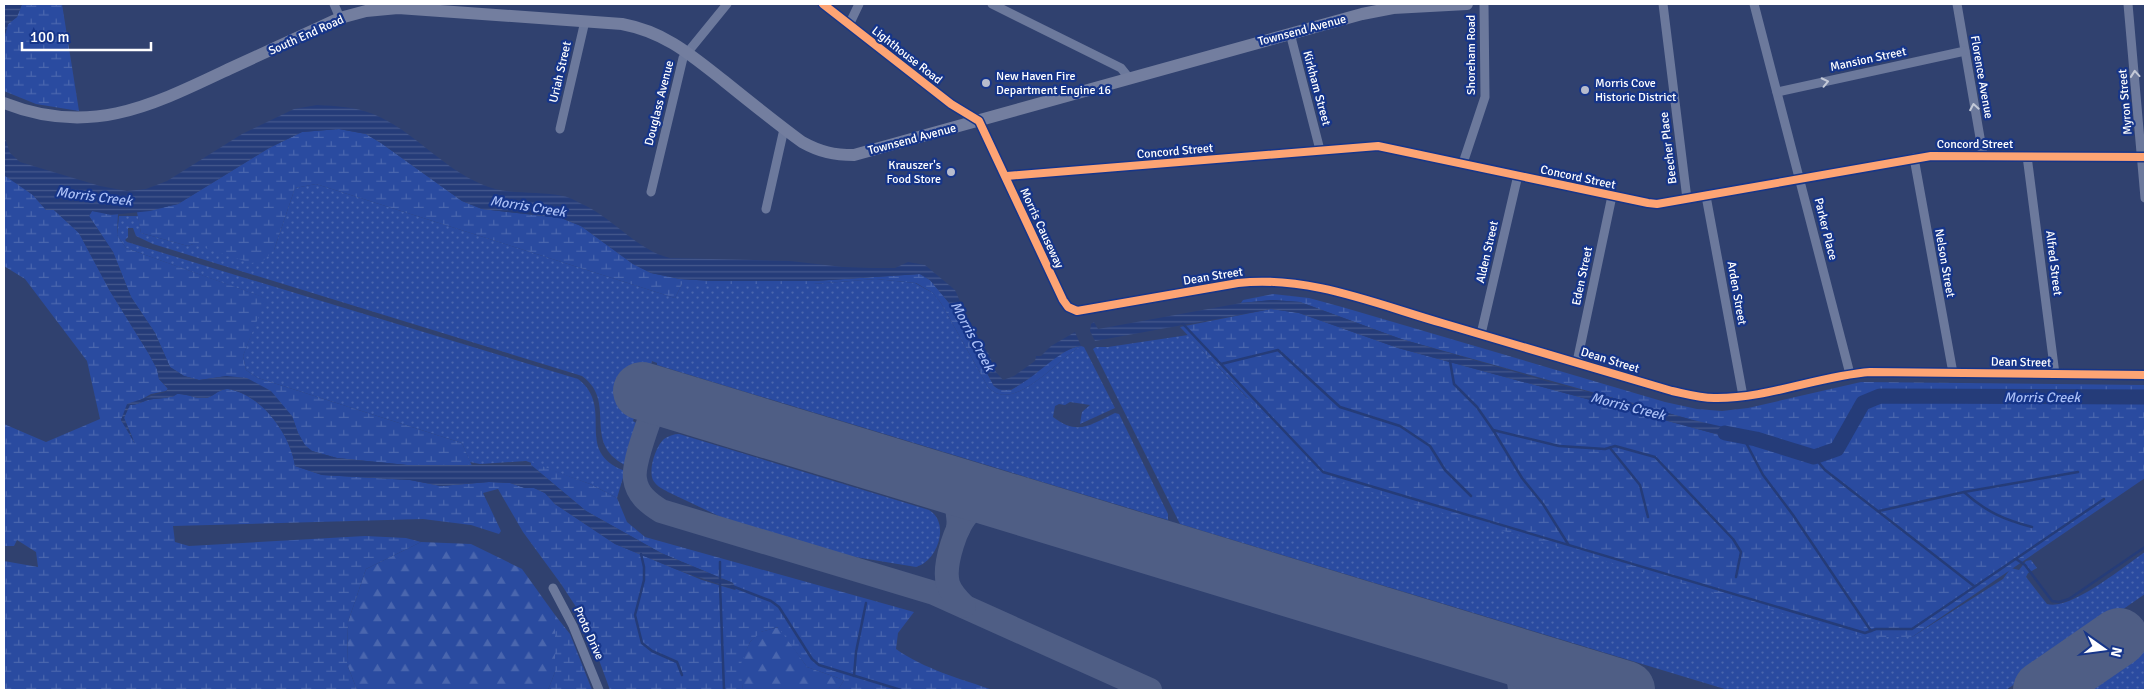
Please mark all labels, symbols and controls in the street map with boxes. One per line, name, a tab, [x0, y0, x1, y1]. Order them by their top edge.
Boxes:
street label: South End Road	[266, 12, 346, 59]
street label: Townsend Avenue	[1256, 12, 1348, 49]
street label: Shoreham Road	[1464, 15, 1479, 95]
scale bar	[22, 20, 151, 52]
street label: Lighthouse Road	[868, 23, 945, 88]
text: 100 m	[30, 28, 70, 46]
street label: Florence Avenue	[1967, 34, 1996, 120]
street label: Uriah Street	[546, 40, 575, 104]
street label: Mansion Street	[1829, 44, 1908, 75]
street label: Kirkham Street	[1299, 49, 1334, 127]
street label: Douglass Avenue	[642, 59, 677, 147]
street label: Myron Street	[2115, 68, 2136, 136]
place label: New Haven Fire Department Engine 16	[996, 69, 1111, 98]
one-way arrow	[2129, 69, 2140, 77]
place label: Morris Cove Historic District	[1595, 76, 1676, 105]
marker: New Haven Fire Department Engine 16	[980, 77, 992, 89]
one-way arrow	[1820, 77, 1829, 87]
marker: Morris Cove Historic District	[1579, 84, 1591, 96]
one-way arrow	[1970, 102, 1980, 111]
street label: Beecher Place	[1657, 111, 1680, 185]
street label: Townsend Avenue	[866, 121, 958, 158]
street label: Concord Street	[1937, 137, 2013, 152]
street label: Concord Street	[1136, 141, 1214, 162]
place label: Krauszer's Food Store	[886, 158, 941, 187]
street label: Concord Street	[1539, 162, 1617, 193]
marker: Krauszer's Food Store	[945, 166, 957, 178]
water label: Morris Creek	[55, 183, 135, 210]
street label: Morris Causeway	[1016, 186, 1067, 271]
water label: Morris Creek	[489, 192, 569, 221]
street label: Parker Place	[1811, 196, 1841, 262]
street label: Alden Street	[1473, 219, 1502, 285]
street label: Nelson Street	[1931, 228, 1958, 299]
street label: Alfred Street	[2042, 230, 2065, 296]
street label: Eden Street	[1569, 245, 1596, 307]
street label: Arden Street	[1724, 260, 1749, 326]
street label: Dean Street	[1182, 264, 1244, 289]
water label: Morris Creek	[947, 298, 999, 376]
street label: Dean Street	[1579, 344, 1641, 376]
street label: Dean Street	[1991, 354, 2051, 371]
water label: Morris Creek	[1589, 389, 1669, 424]
water label: Morris Creek	[2004, 389, 2082, 406]
street label: Proto Drive	[570, 604, 607, 662]
north arrow	[2079, 624, 2129, 674]
text: N	[2107, 645, 2126, 659]

